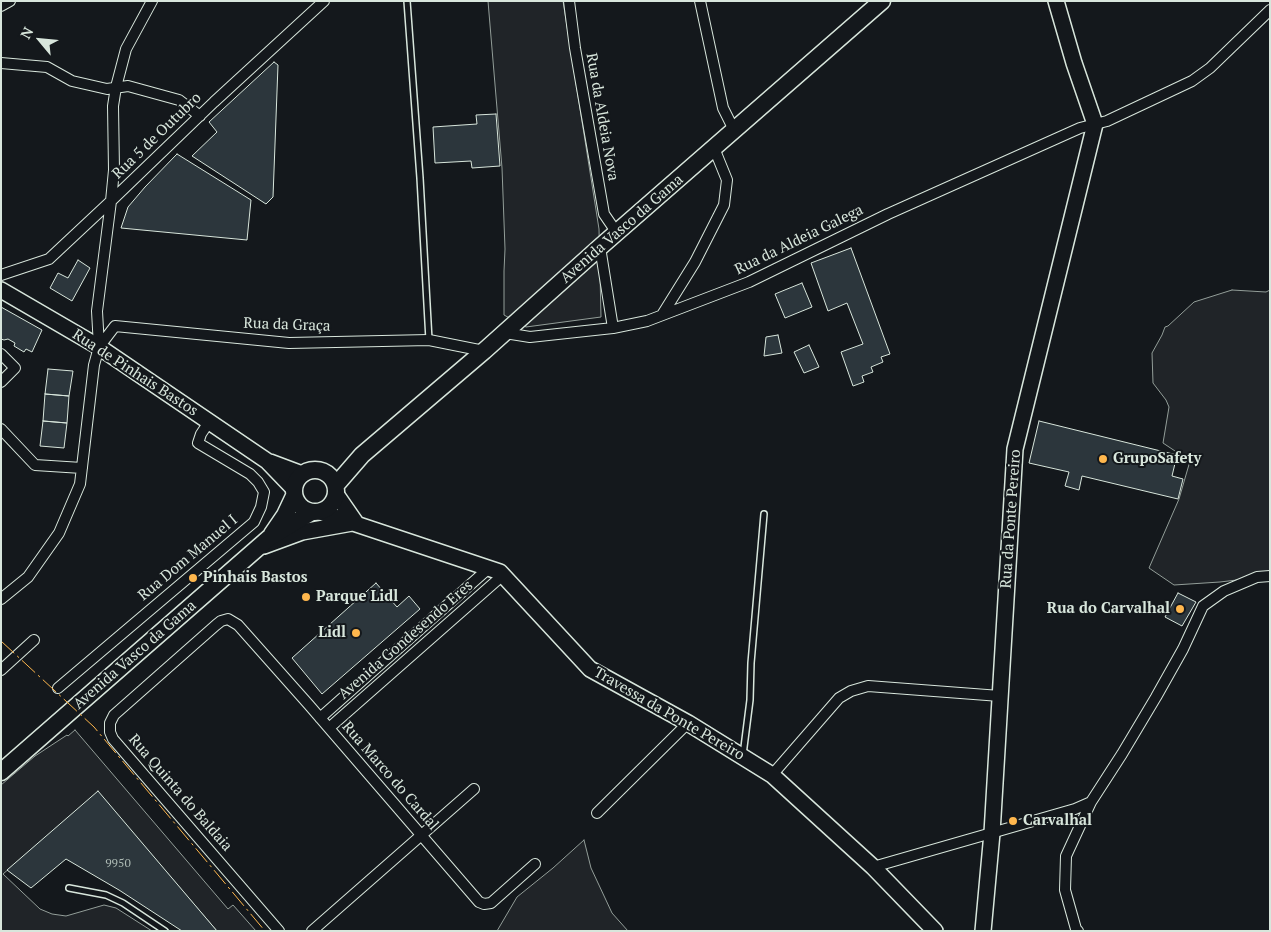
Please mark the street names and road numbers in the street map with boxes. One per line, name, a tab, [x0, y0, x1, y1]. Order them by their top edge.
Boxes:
street label: Rua da Aldeia Nova	[582, 52, 622, 182]
street label: Rua 5 de Outubro	[109, 89, 205, 183]
street label: Avenida Vasco da Gama	[557, 171, 687, 287]
street label: Rua da Aldeia Galega	[732, 201, 866, 279]
street label: Rua da Graça	[243, 314, 331, 336]
street label: Rua de Pinhais Bastos	[69, 326, 201, 420]
street label: Rua da Ponte Pereiro	[997, 449, 1025, 589]
street label: Rua Dom Manuel I	[135, 511, 241, 605]
street label: Avenida Gondesendo Eres	[335, 577, 477, 703]
street label: Avenida Vasco da Gama	[70, 597, 200, 713]
street label: Travessa da Ponte Pereiro	[590, 663, 748, 765]
street label: Rua Marco do Cardal	[338, 718, 442, 834]
street label: Rua Quinta do Baldaia	[124, 731, 236, 855]

